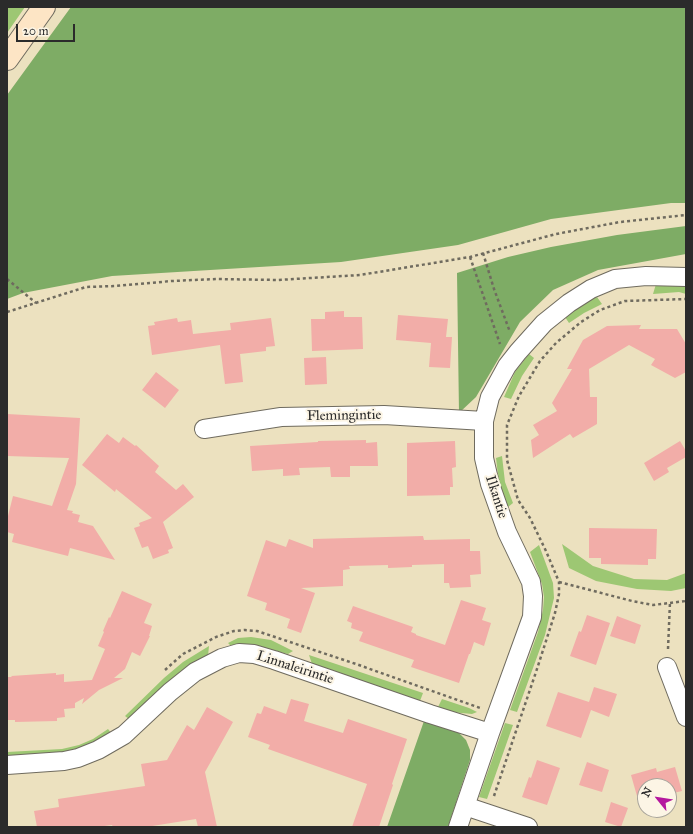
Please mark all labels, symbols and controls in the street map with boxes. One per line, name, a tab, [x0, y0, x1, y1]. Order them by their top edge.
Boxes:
scale bar	[18, 16, 77, 42]
text: 20 m	[23, 24, 49, 38]
street label: Flemingintie	[307, 407, 381, 425]
street label: Ilkantie	[481, 473, 511, 521]
street label: Linnaleirintie	[254, 648, 336, 688]
north arrow	[637, 778, 677, 818]
text: N	[639, 785, 655, 800]

